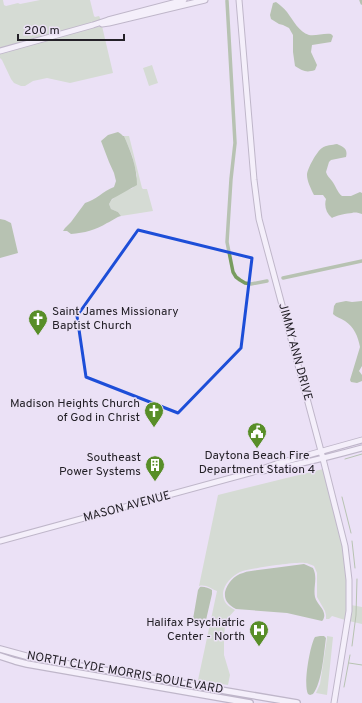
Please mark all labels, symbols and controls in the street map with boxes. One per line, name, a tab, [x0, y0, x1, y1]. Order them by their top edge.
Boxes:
scale bar	[18, 16, 124, 42]
text: 200 m	[24, 23, 60, 39]
street label: JIMMY ANN DRIVE	[274, 301, 316, 403]
place label: Saint James Missionary Baptist Church	[52, 304, 179, 334]
church icon: Saint James Missionary Baptist Church	[27, 308, 49, 336]
place label: Madison Heights Church of God in Christ	[10, 396, 140, 426]
church icon: Madison Heights Church of God in Christ	[143, 400, 165, 428]
public building icon: Daytona Beach Fire Department Station 4	[246, 421, 268, 449]
place label: Daytona Beach Fire Department Station 4	[199, 448, 315, 478]
place label: Southeast Power Systems	[59, 450, 141, 480]
building icon: Southeast Power Systems	[144, 454, 166, 482]
street label: MASON AVENUE	[82, 488, 172, 526]
place label: Halifax Psychiatric Center - North	[146, 615, 245, 645]
hospital icon: Halifax Psychiatric Center - North	[248, 619, 270, 647]
street label: NORTH CLYDE MORRIS BOULEVARD	[26, 648, 224, 698]

